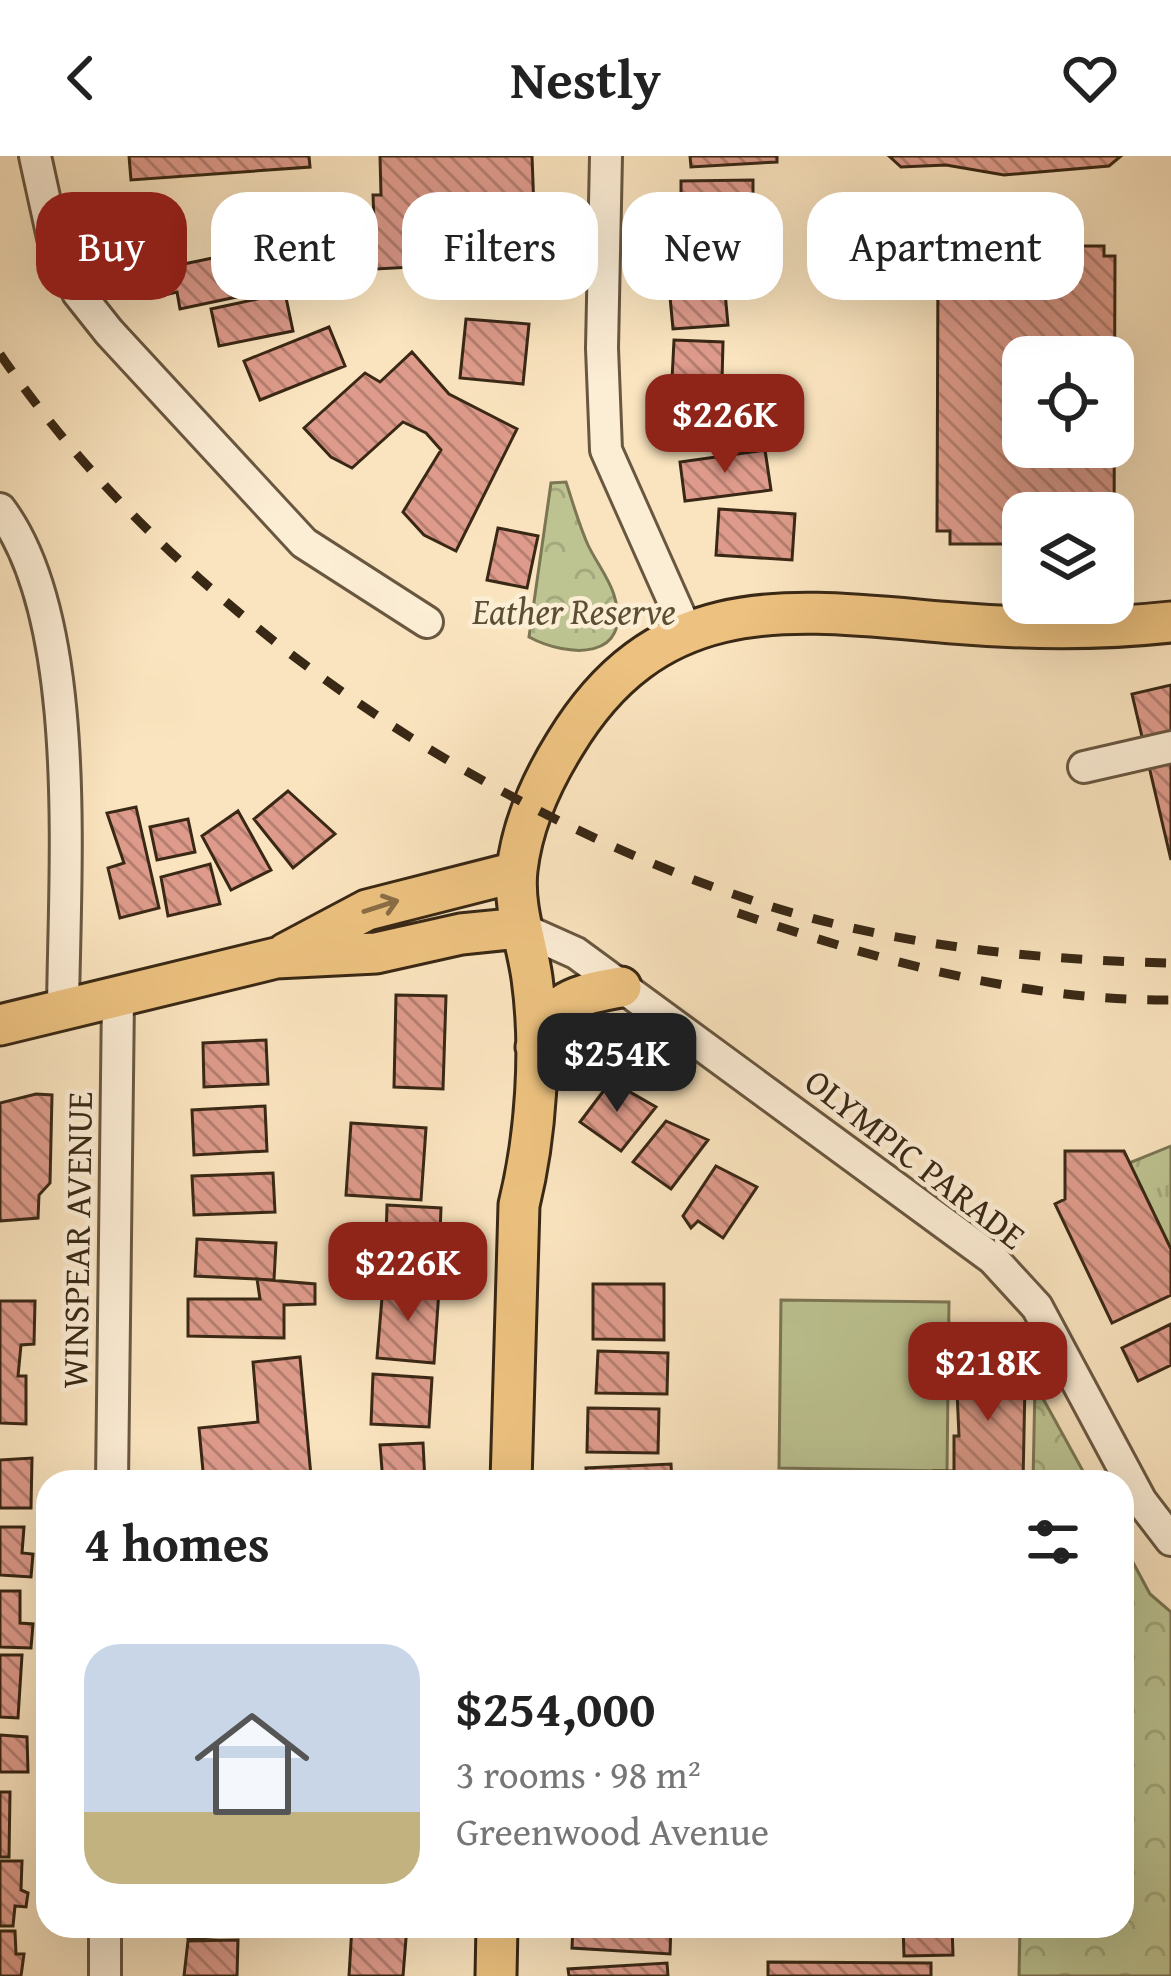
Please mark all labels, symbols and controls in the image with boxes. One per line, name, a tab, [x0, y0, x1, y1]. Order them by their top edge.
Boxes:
text: Nestly	[510, 39, 661, 118]
icon: back	[48, 45, 114, 111]
icon: heart	[1057, 45, 1123, 111]
chip: Buy	[36, 192, 187, 300]
chip: Rent	[211, 192, 378, 300]
chip: Filters	[402, 192, 598, 300]
chip: New	[622, 192, 783, 300]
chip: Apartment	[807, 192, 1084, 300]
map controls	[1002, 336, 1134, 624]
button: locate	[1002, 336, 1134, 468]
pin: $226K	[641, 374, 809, 476]
text: $226K	[672, 384, 778, 441]
button: layers	[1002, 492, 1134, 624]
park label: Eather Reserve	[471, 584, 676, 637]
one-way arrow	[361, 894, 399, 916]
pin: $254K	[533, 1013, 701, 1115]
text: $254K	[564, 1023, 670, 1080]
street label: OLYMPIC PARADE	[794, 1055, 1038, 1261]
street label: WINSPEAR AVENUE	[47, 1091, 105, 1389]
pin: $226K	[324, 1222, 492, 1324]
text: $226K	[355, 1232, 461, 1289]
pin: $218K	[904, 1322, 1072, 1424]
text: $218K	[935, 1332, 1041, 1389]
text: 4 homes	[84, 1505, 270, 1580]
icon: filters	[1020, 1509, 1086, 1575]
text: $254,000	[456, 1670, 655, 1745]
icon: home	[180, 1692, 324, 1836]
text: 3 rooms · 98 m²	[456, 1745, 701, 1802]
text: Greenwood Avenue	[456, 1802, 769, 1859]

